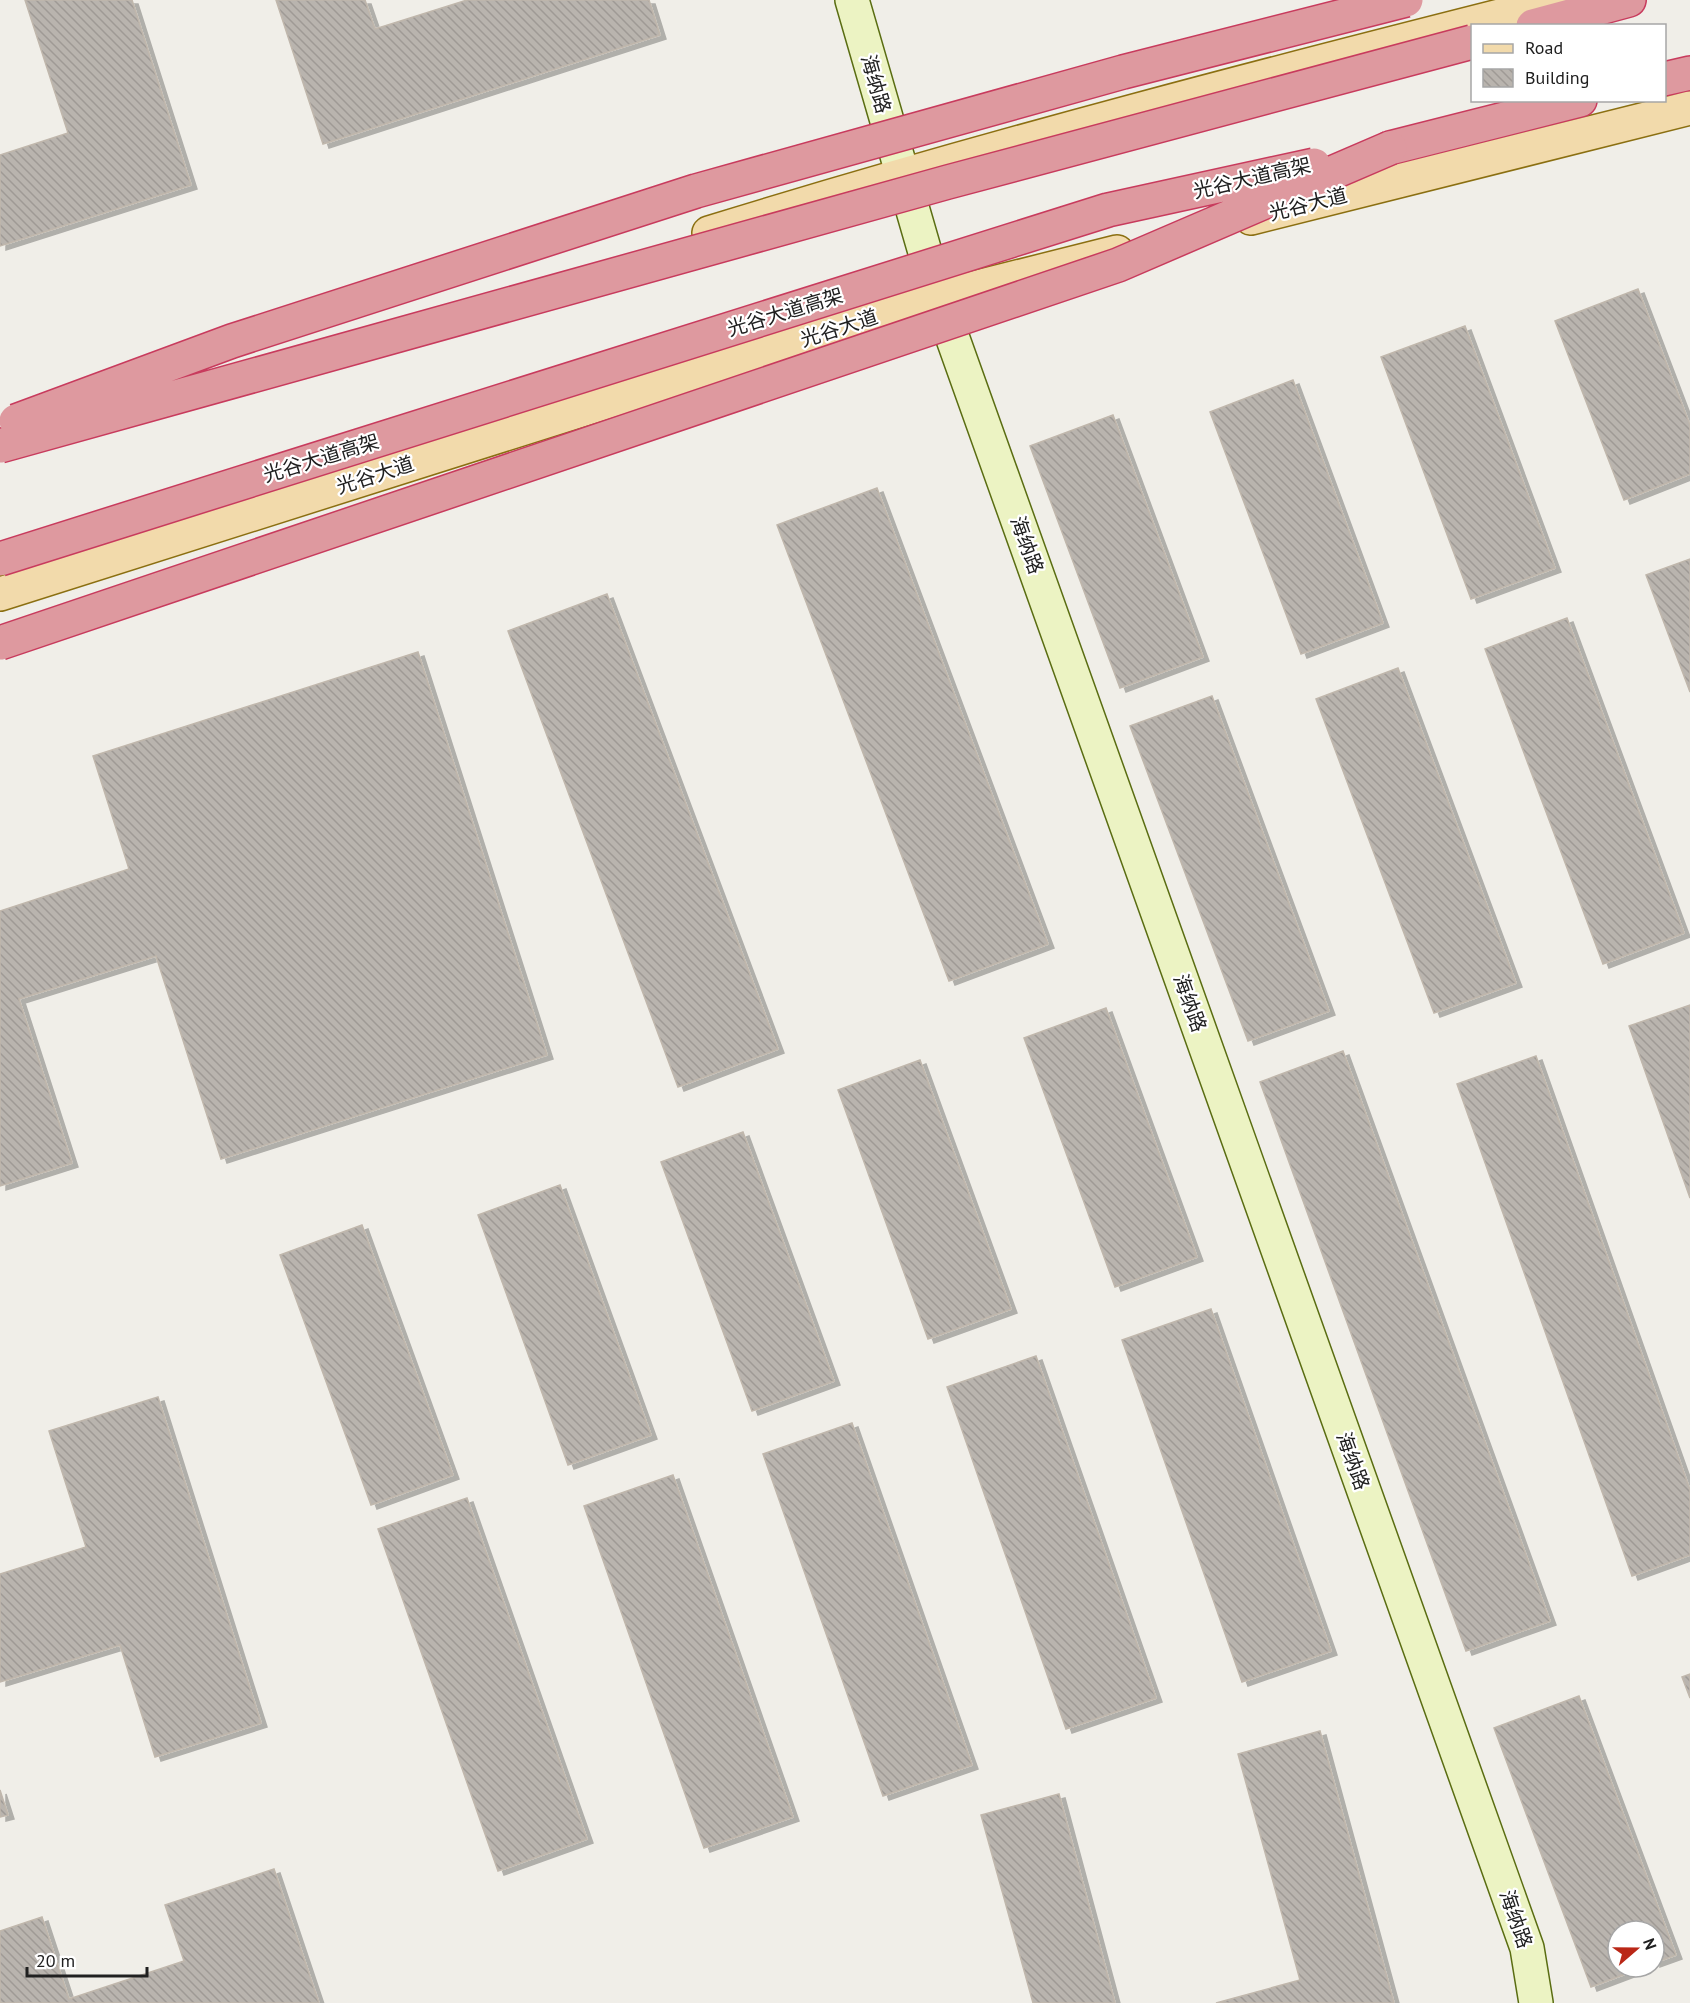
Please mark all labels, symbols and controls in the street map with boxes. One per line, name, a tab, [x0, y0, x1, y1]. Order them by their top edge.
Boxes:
legend	[1471, 24, 1666, 102]
text: Road	[1525, 36, 1563, 59]
street label: 海纳路	[855, 52, 897, 116]
text: Building	[1525, 66, 1589, 89]
street label: 光谷大道高架	[1191, 153, 1313, 203]
street label: 光谷大道	[1266, 183, 1350, 225]
street label: 光谷大道高架	[724, 283, 846, 341]
street label: 光谷大道	[797, 304, 881, 352]
street label: 光谷大道高架	[260, 429, 382, 487]
street label: 光谷大道	[333, 451, 417, 499]
street label: 海纳路	[1005, 512, 1049, 578]
street label: 海纳路	[1168, 970, 1212, 1036]
street label: 海纳路	[1331, 1428, 1375, 1494]
street label: 海纳路	[1494, 1886, 1538, 1952]
north arrow	[1606, 1919, 1666, 1979]
text: N	[1639, 1936, 1661, 1952]
scale bar	[27, 1940, 147, 1978]
text: 20 m	[36, 1949, 75, 1972]

